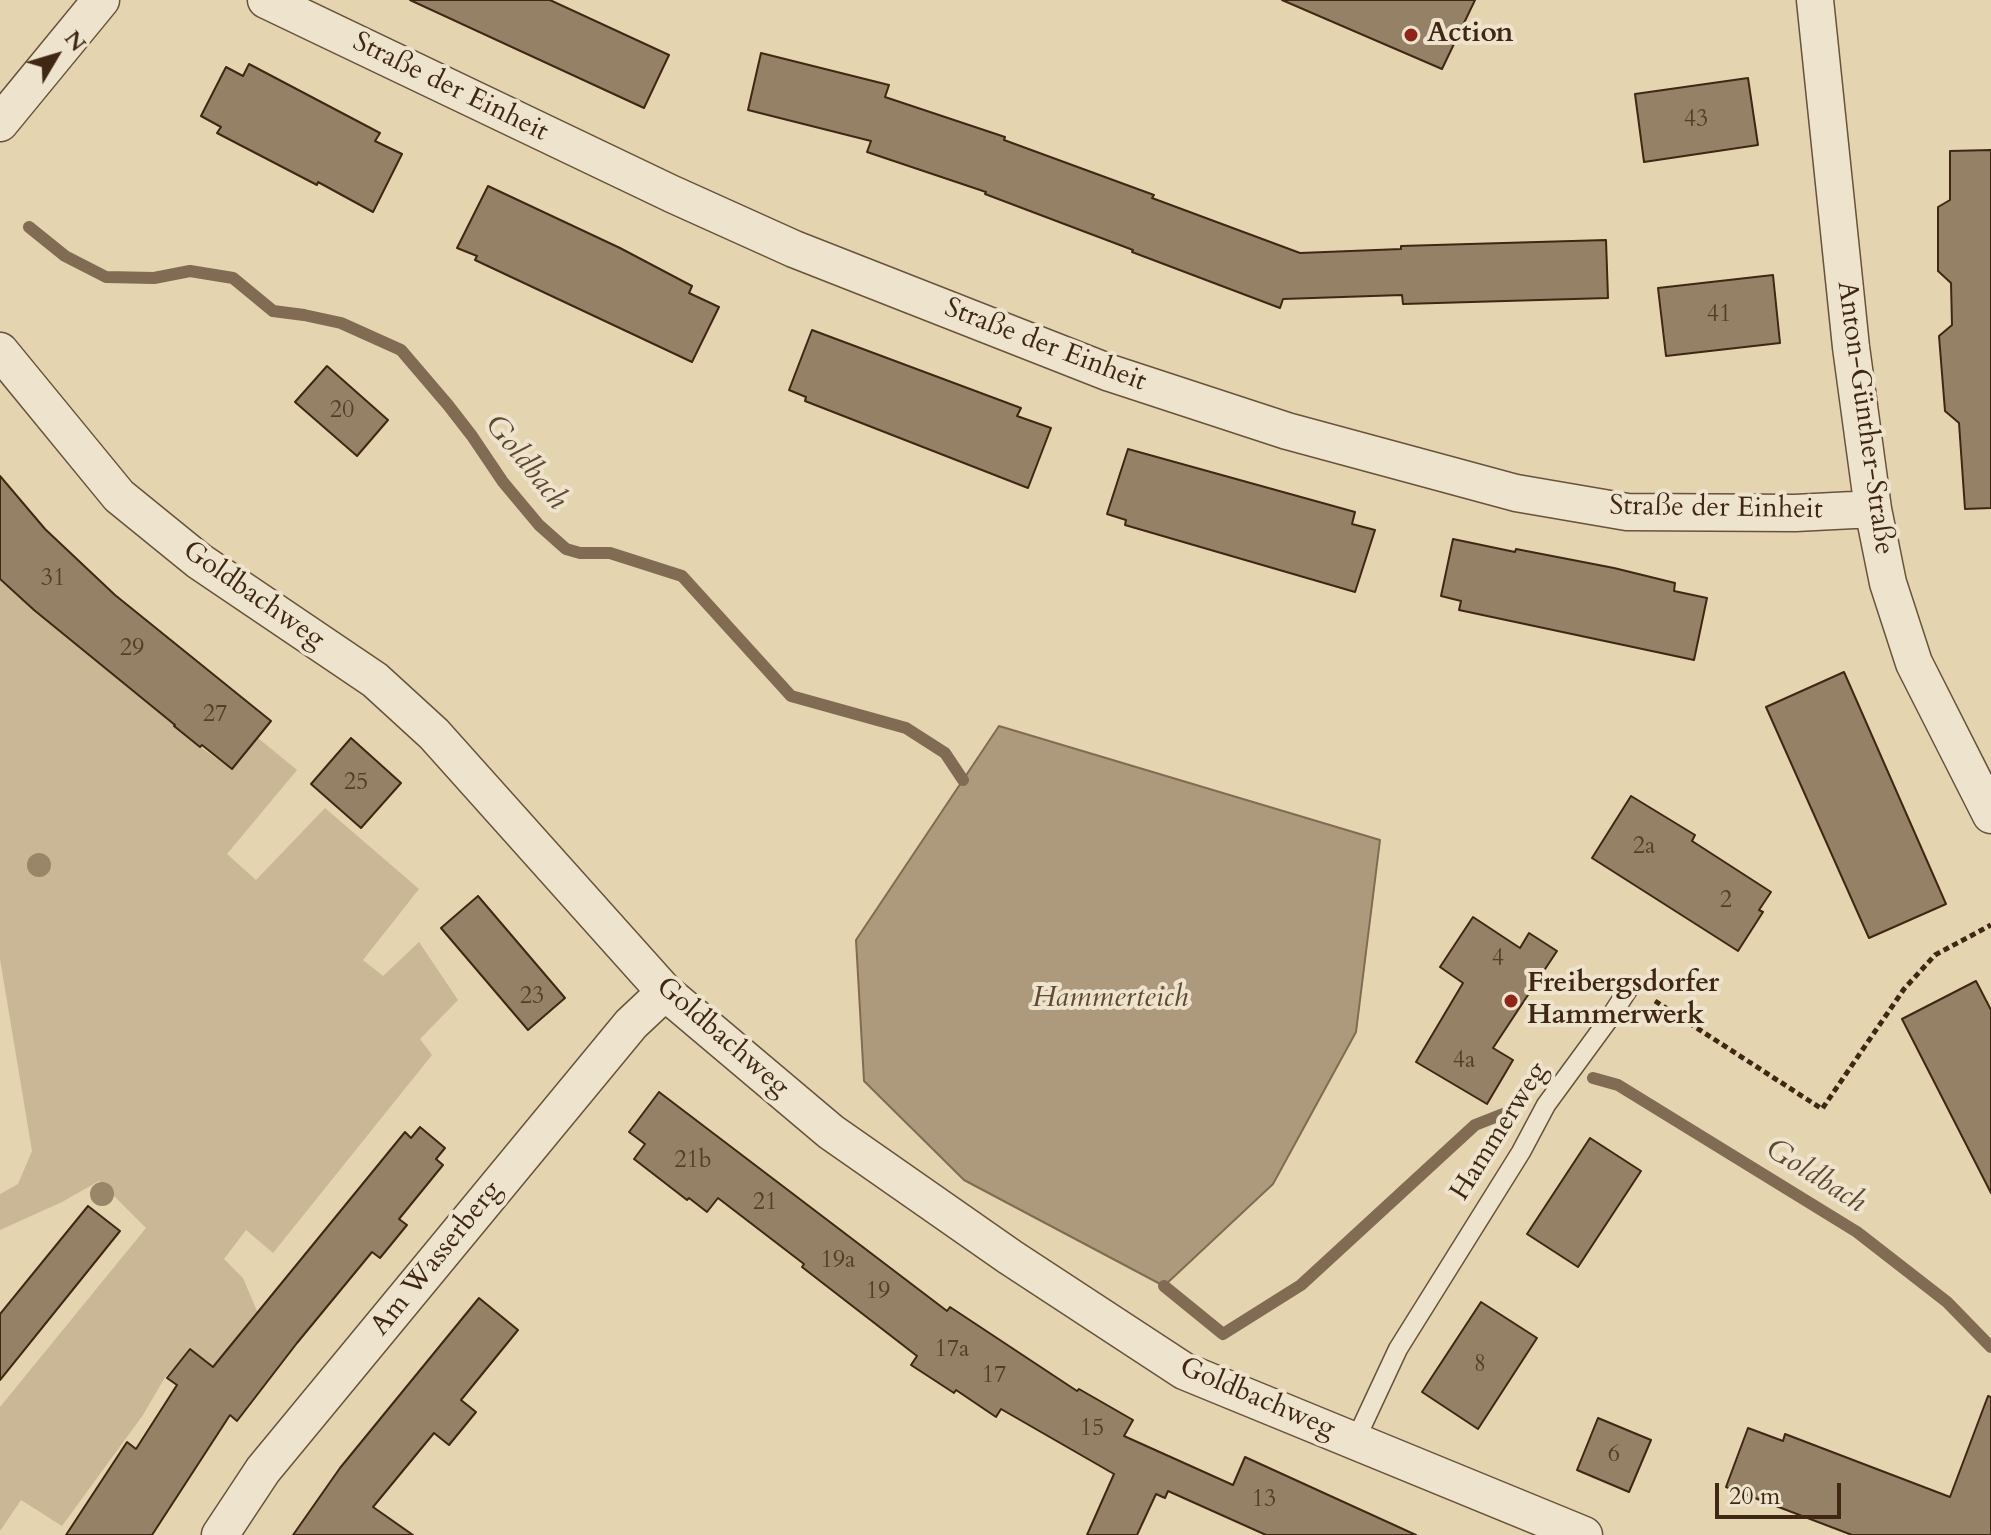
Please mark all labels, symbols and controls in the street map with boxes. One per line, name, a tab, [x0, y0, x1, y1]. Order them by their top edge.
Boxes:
north arrow	[16, 16, 96, 96]
place label: Action	[1427, 18, 1513, 52]
text: N	[57, 24, 93, 58]
street label: Straße der Einheit	[347, 26, 553, 150]
marker: Action	[1402, 26, 1420, 44]
house number: 43	[1684, 106, 1708, 134]
street label: Anton-Günther-Straße	[1828, 279, 1900, 557]
street label: Straße der Einheit	[939, 292, 1151, 400]
house number: 41	[1707, 301, 1731, 329]
house number: 20	[330, 397, 354, 425]
water label: Goldbach	[476, 408, 574, 518]
street label: Straße der Einheit	[1609, 490, 1823, 528]
street label: Goldbachweg	[176, 535, 330, 657]
house number: 31	[41, 565, 65, 593]
house number: 29	[120, 635, 144, 663]
house number: 27	[203, 701, 227, 729]
house number: 25	[344, 769, 368, 797]
house number: 2a	[1633, 833, 1655, 861]
house number: 2	[1720, 887, 1732, 915]
house number: 4	[1492, 945, 1504, 973]
place label: Freibergsdorfer Hammerwerk	[1527, 968, 1719, 1034]
street label: Goldbachweg	[649, 971, 795, 1105]
water label: Hammerteich	[1032, 981, 1188, 1017]
house number: 23	[520, 983, 544, 1011]
marker: Freibergsdorfer Hammerwerk	[1502, 992, 1520, 1010]
house number: 4a	[1453, 1047, 1475, 1075]
street label: Hammerweg	[1444, 1057, 1556, 1207]
water label: Goldbach	[1758, 1132, 1872, 1222]
house number: 21b	[674, 1147, 712, 1175]
street label: Am Wasserberg	[364, 1175, 510, 1343]
house number: 21	[753, 1189, 777, 1217]
house number: 19a	[821, 1247, 855, 1275]
house number: 19	[866, 1278, 890, 1306]
house number: 17a	[935, 1336, 969, 1364]
street label: Goldbachweg	[1174, 1351, 1340, 1447]
house number: 8	[1474, 1351, 1486, 1379]
house number: 17	[982, 1362, 1006, 1390]
house number: 15	[1080, 1415, 1104, 1443]
house number: 6	[1608, 1441, 1620, 1469]
scale bar	[1719, 1467, 1845, 1517]
text: 20 m	[1729, 1480, 1780, 1513]
house number: 13	[1252, 1486, 1276, 1514]

